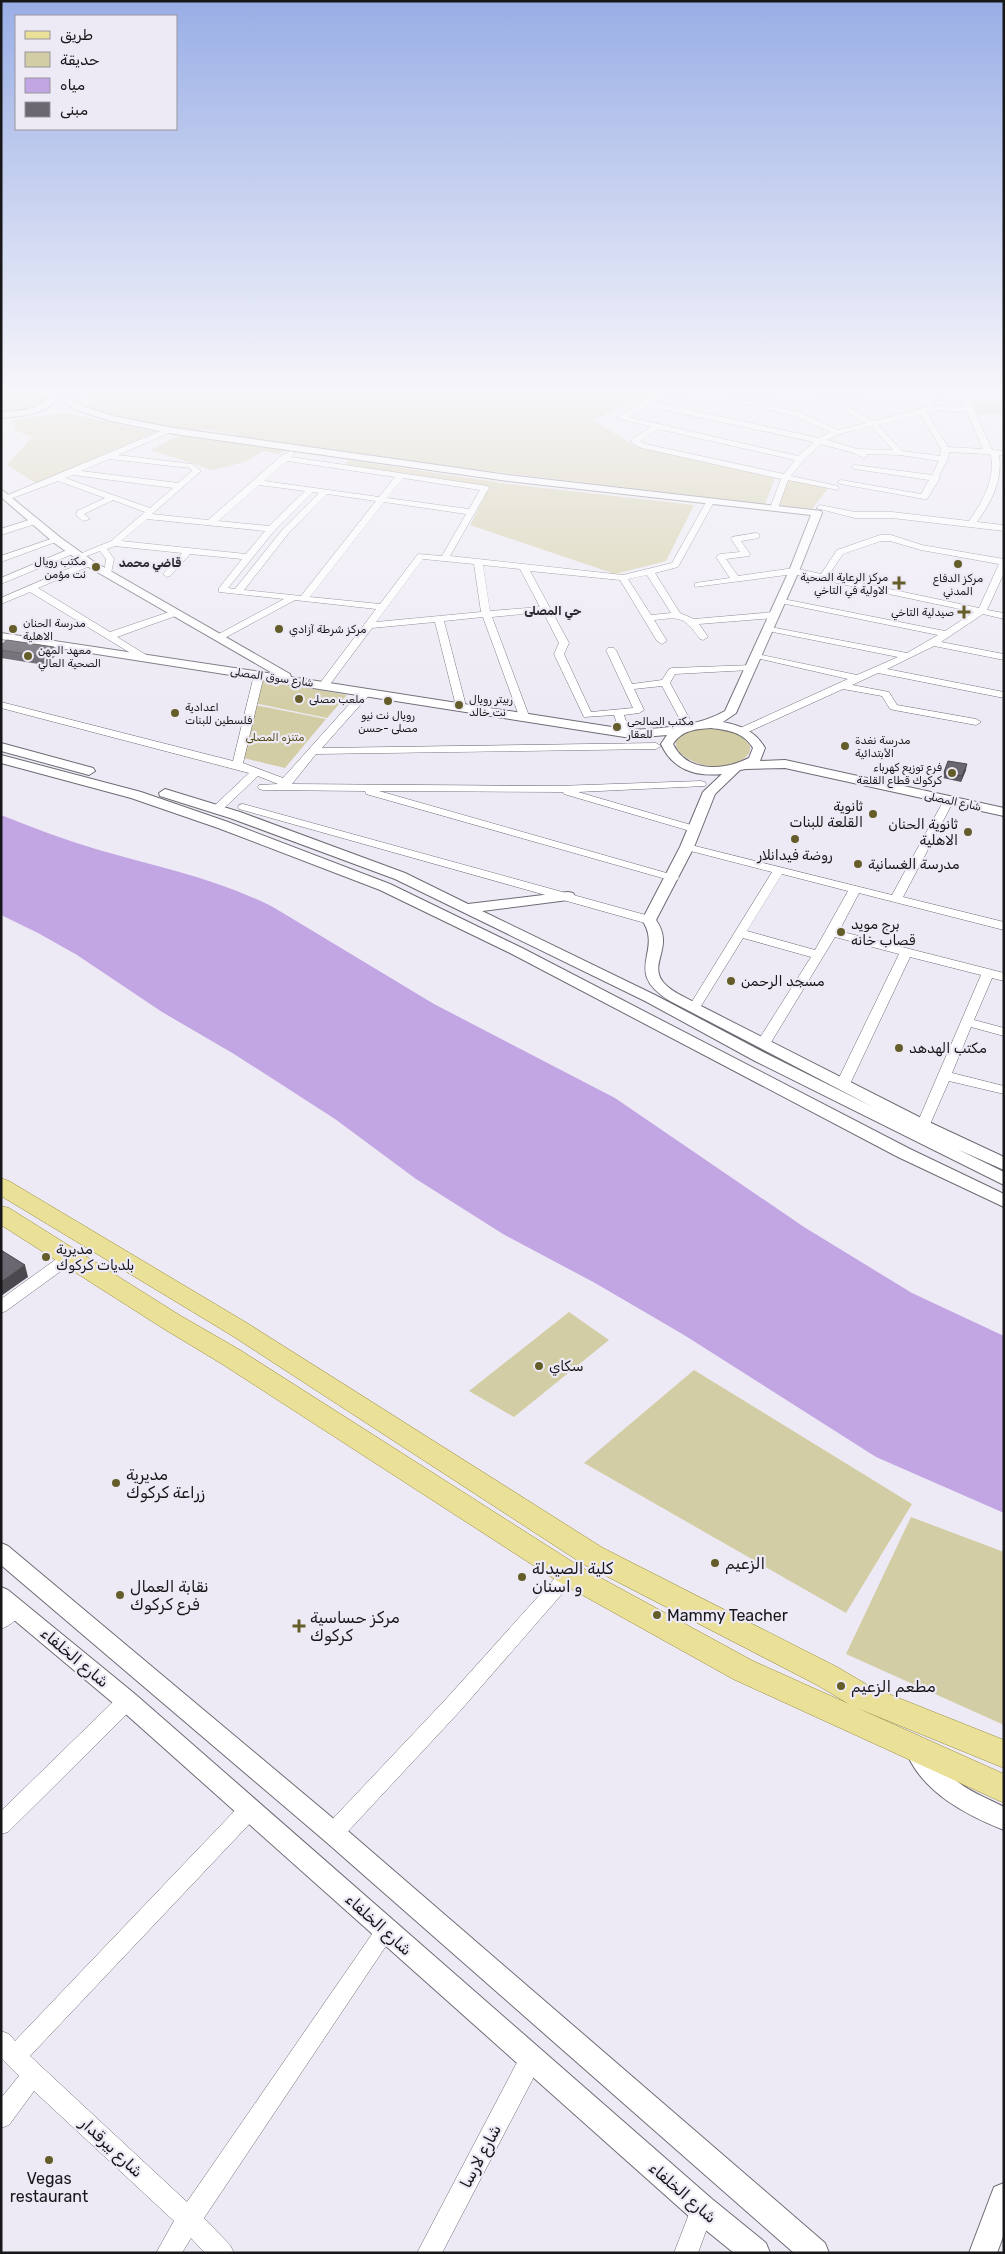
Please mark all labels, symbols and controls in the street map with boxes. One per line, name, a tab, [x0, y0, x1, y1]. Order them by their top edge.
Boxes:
legend	[15, 15, 178, 130]
text: طريق	[60, 26, 93, 44]
text: حديقة	[60, 51, 100, 69]
text: مياه	[60, 76, 85, 94]
text: مبنى	[60, 101, 88, 119]
place label: مكتب رويال نت مؤمن	[34, 555, 86, 582]
district label: قاضي محمد	[119, 556, 181, 572]
marker: مركز الدفاع المدني	[952, 558, 964, 570]
marker: مكتب رويال نت مؤمن	[90, 561, 102, 573]
place label: مركز الرعاية الصحية الاولية في التاخي	[800, 571, 888, 599]
place label: مركز الدفاع المدني	[933, 572, 983, 600]
marker: مركز الرعاية الصحية الاولية في التاخي	[892, 576, 906, 590]
district label: حي المصلى	[524, 604, 582, 620]
place label: صيدلية التاخي	[891, 606, 954, 621]
marker: صيدلية التاخي	[958, 606, 970, 618]
place label: مدرسة الحنان الاهلية	[23, 617, 86, 643]
marker: مدرسة الحنان الاهلية	[7, 623, 19, 635]
marker: مركز شرطة آزادي	[273, 623, 285, 635]
place label: مركز شرطة آزادي	[289, 623, 366, 637]
place label: معهد المهن الصحية العالي	[38, 644, 101, 672]
marker: معهد المهن الصحية العالي	[22, 650, 34, 662]
street label: شارع سوق المصلى	[229, 665, 314, 692]
marker: ملعب مصلى	[293, 693, 305, 705]
place label: ملعب مصلى	[309, 693, 365, 706]
place label: ربيتر رويال نت خالد	[469, 693, 513, 719]
marker: رويال نت نيو مصلى -حسن	[382, 695, 394, 707]
marker: ربيتر رويال نت خالد	[453, 699, 465, 711]
place label: اعدادية فلسطين للبنات	[185, 701, 252, 727]
marker: اعدادية فلسطين للبنات	[169, 707, 181, 719]
place label: رويال نت نيو مصلى -حسن	[358, 709, 418, 735]
place label: مكتب الصالحي للعقار	[626, 715, 694, 741]
marker: مكتب الصالحي للعقار	[611, 721, 623, 733]
park label: متنزه المصلى	[246, 731, 304, 744]
place label: مدرسة نغدة الأبتدائية	[855, 734, 910, 760]
marker: مدرسة نغدة الأبتدائية	[839, 740, 851, 752]
place label: فرع توزيع كهرباء كركوك قطاع القلعة	[857, 761, 942, 789]
marker: فرع توزيع كهرباء كركوك قطاع القلعة	[946, 767, 958, 779]
street label: شارع المصلى	[923, 789, 983, 816]
place label: ثانوية القلعة للبنات	[790, 798, 863, 831]
marker: ثانوية القلعة للبنات	[867, 808, 879, 820]
place label: ثانوية الحنان الاهلية	[888, 816, 958, 849]
marker: ثانوية الحنان الاهلية	[962, 826, 974, 838]
marker: روضة فيدانلار	[789, 833, 801, 845]
place label: روضة فيدانلار	[756, 847, 833, 864]
place label: مدرسة الغسانية	[868, 856, 960, 873]
marker: مدرسة الغسانية	[852, 858, 864, 870]
place label: برج مويد قصاب خانه	[851, 916, 916, 949]
marker: برج مويد قصاب خانه	[835, 926, 847, 938]
place label: مسجد الرحمن	[741, 973, 825, 990]
marker: مسجد الرحمن	[725, 975, 737, 987]
place label: مكتب الهدهد	[909, 1040, 987, 1057]
marker: مكتب الهدهد	[893, 1042, 905, 1054]
place label: مديرية بلديات كركوك	[56, 1241, 134, 1274]
marker: مديرية بلديات كركوك	[40, 1251, 52, 1263]
place label: سكاي	[549, 1358, 584, 1376]
marker: سكاي	[533, 1360, 545, 1372]
place label: مديرية زراعة كركوك	[126, 1465, 205, 1503]
marker: مديرية زراعة كركوك	[110, 1477, 122, 1489]
place label: الزعيم	[725, 1554, 765, 1574]
marker: الزعيم	[709, 1557, 721, 1569]
place label: كلية الصيدلة و اسنان	[532, 1559, 614, 1597]
marker: كلية الصيدلة و اسنان	[516, 1571, 528, 1583]
place label: نقابة العمال فرع كركوك	[130, 1577, 209, 1616]
marker: نقابة العمال فرع كركوك	[114, 1589, 126, 1601]
place label: Mammy Teacher	[667, 1606, 788, 1625]
place label: مركز حساسية كركوك	[310, 1608, 400, 1646]
marker: Mammy Teacher	[651, 1609, 663, 1621]
marker: مركز حساسية كركوك	[292, 1619, 306, 1633]
street label: شارع الخلفاء	[35, 1623, 113, 1693]
place label: مطعم الزعيم	[851, 1677, 936, 1697]
marker: مطعم الزعيم	[835, 1680, 847, 1692]
street label: شارع الخلفاء	[340, 1889, 416, 1961]
street label: شارع بيرقدار	[74, 2113, 147, 2183]
street label: شارع لارسا	[456, 2121, 507, 2192]
marker: Vegas restaurant	[43, 2154, 55, 2166]
street label: شارع الخلفاء	[644, 2158, 720, 2228]
place label: Vegas restaurant	[10, 2169, 88, 2206]

